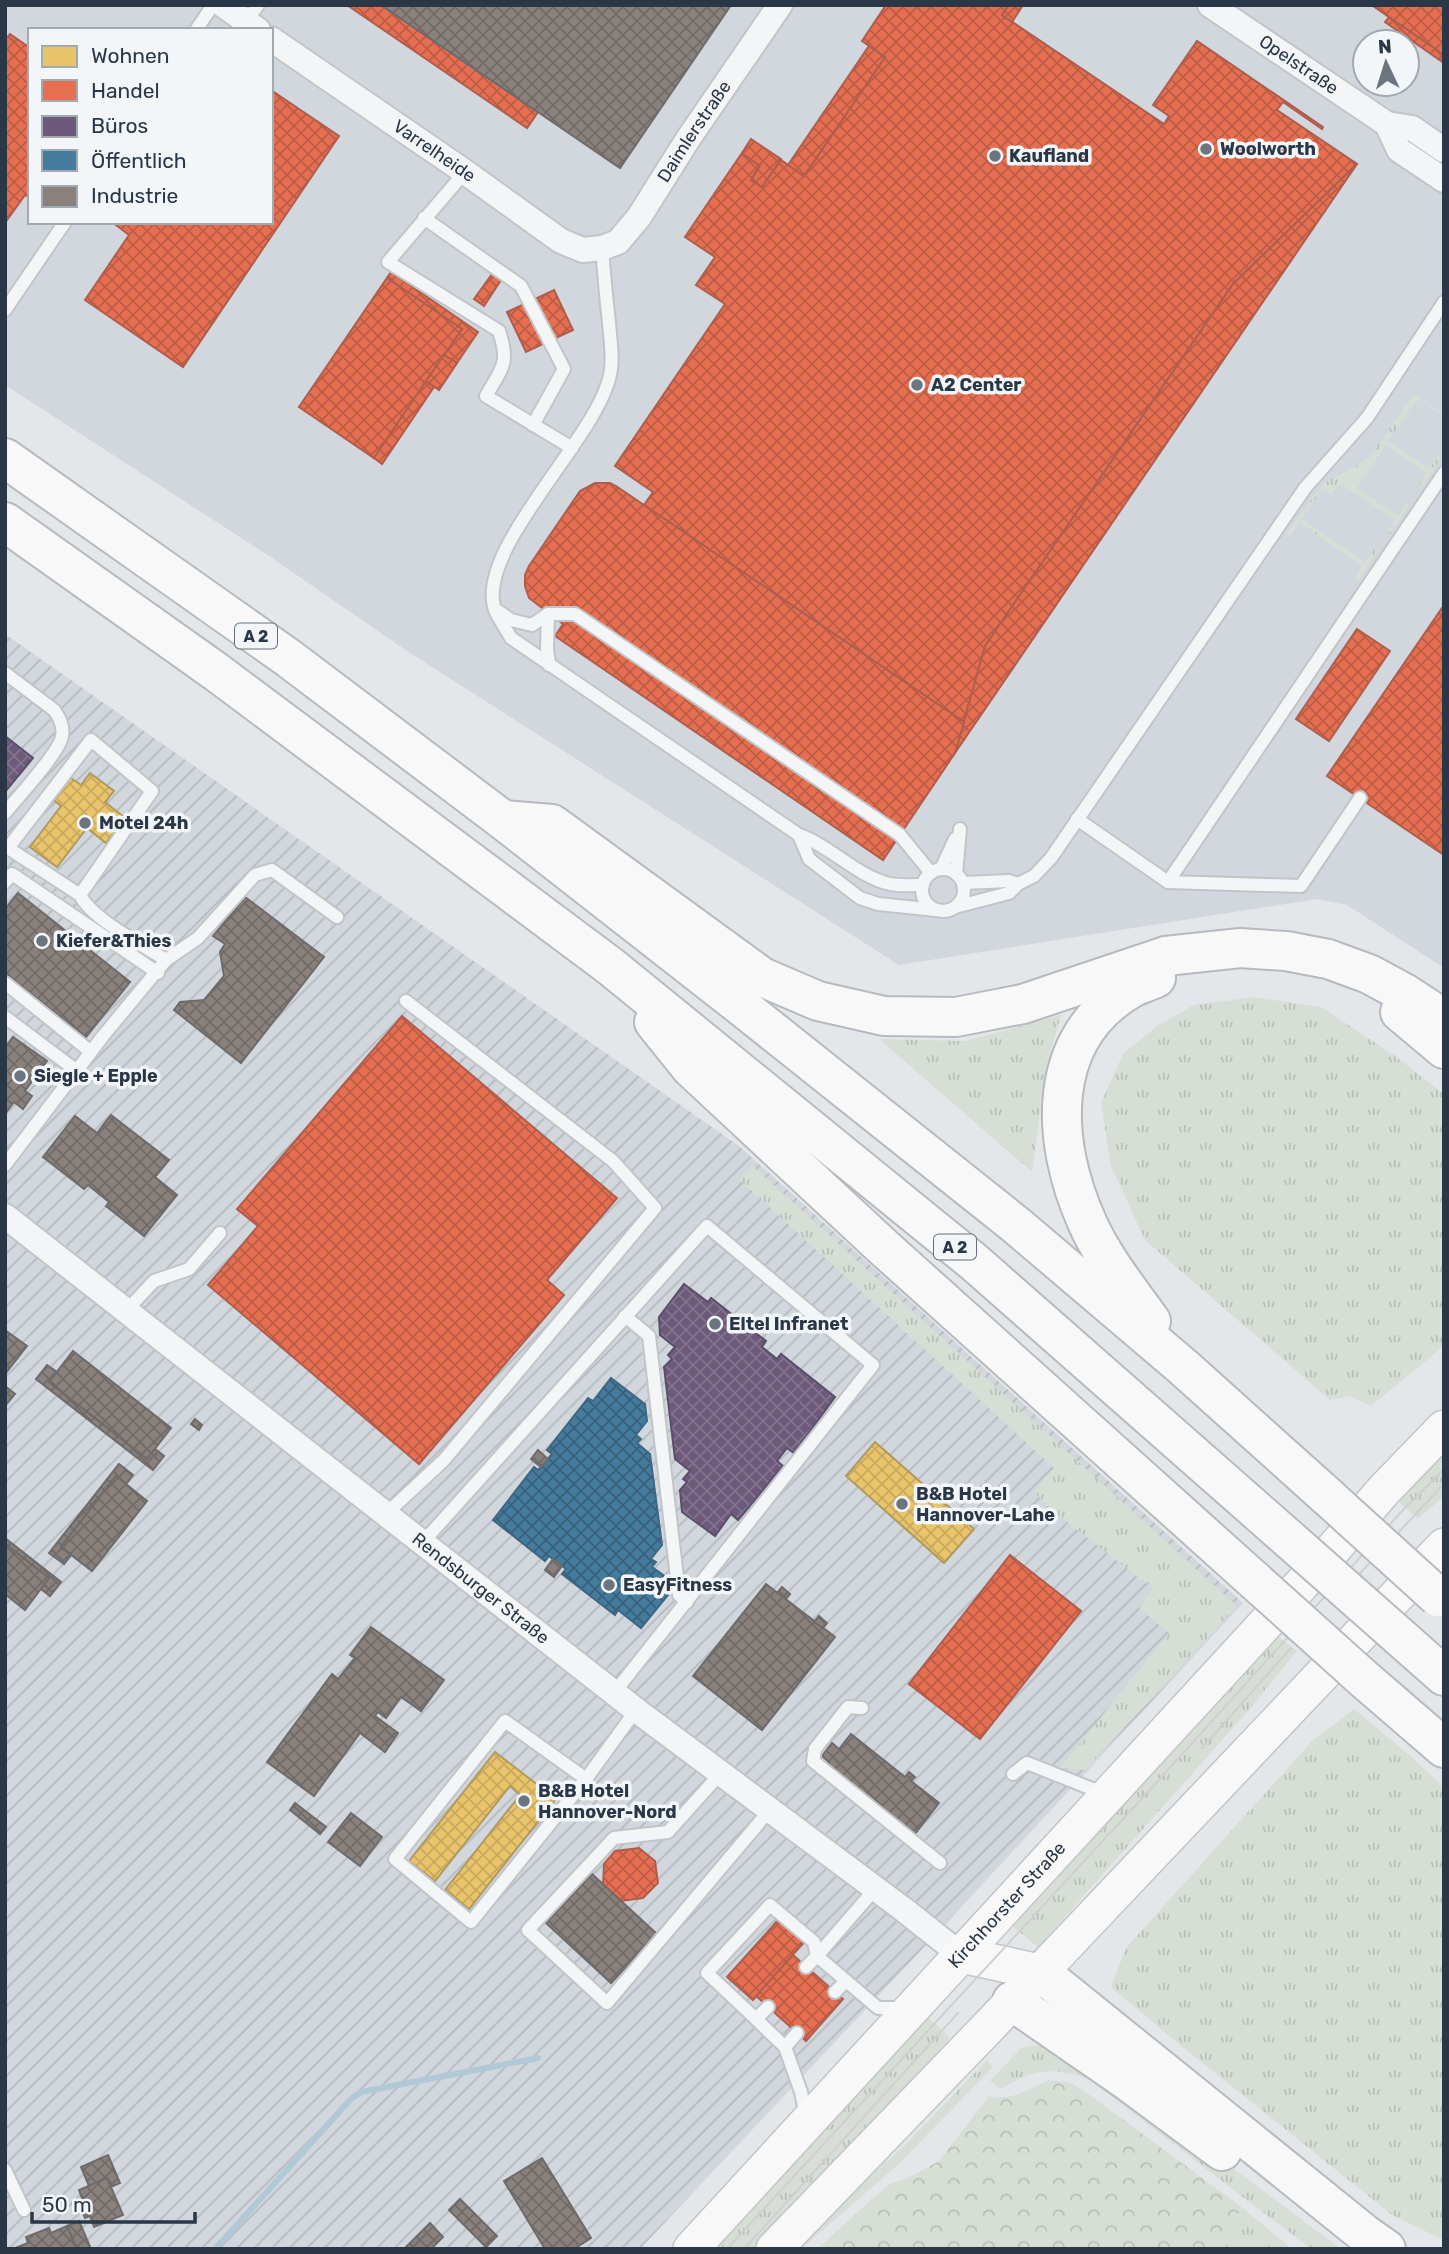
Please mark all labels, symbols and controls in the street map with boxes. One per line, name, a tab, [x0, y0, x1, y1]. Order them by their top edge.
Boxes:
legend	[28, 28, 273, 224]
north arrow	[1351, 28, 1421, 98]
street label: Opelstraße	[1255, 30, 1343, 99]
text: N	[1377, 35, 1392, 58]
text: Wohnen	[91, 43, 169, 68]
street label: Daimlerstraße	[653, 76, 736, 186]
text: Handel	[91, 78, 160, 103]
text: Büros	[91, 113, 148, 138]
street label: Varrelheide	[389, 115, 480, 187]
place label: Woolworth	[1220, 138, 1316, 160]
marker: Woolworth	[1198, 141, 1214, 157]
place label: Kaufland	[1009, 145, 1089, 167]
text: Öffentlich	[91, 148, 187, 173]
marker: Kaufland	[987, 148, 1003, 164]
text: Industrie	[91, 183, 178, 208]
place label: A2 Center	[931, 374, 1022, 396]
marker: A2 Center	[909, 377, 925, 393]
road number: A 2	[235, 624, 277, 649]
place label: Motel 24h	[99, 812, 189, 834]
marker: Motel 24h	[77, 815, 93, 831]
place label: Kiefer&Thies	[56, 930, 172, 952]
marker: Kiefer&Thies	[34, 933, 50, 949]
place label: Siegle + Epple	[34, 1065, 158, 1087]
marker: Siegle + Epple	[12, 1068, 28, 1084]
road number: A 2	[934, 1234, 976, 1260]
place label: Eltel Infranet	[729, 1313, 848, 1335]
marker: Eltel Infranet	[707, 1316, 723, 1332]
place label: B&B Hotel Hannover-Lahe	[916, 1483, 1055, 1526]
marker: B&B Hotel Hannover-Lahe	[894, 1496, 910, 1512]
street label: Rendsburger Straße	[408, 1528, 554, 1649]
place label: EasyFitness	[623, 1574, 732, 1596]
marker: EasyFitness	[601, 1577, 617, 1593]
place label: B&B Hotel Hannover-Nord	[538, 1780, 677, 1823]
marker: B&B Hotel Hannover-Nord	[516, 1793, 532, 1809]
street label: Kirchhorster Straße	[943, 1837, 1070, 1973]
scale bar	[32, 2180, 194, 2224]
text: 50 m	[42, 2192, 92, 2217]

